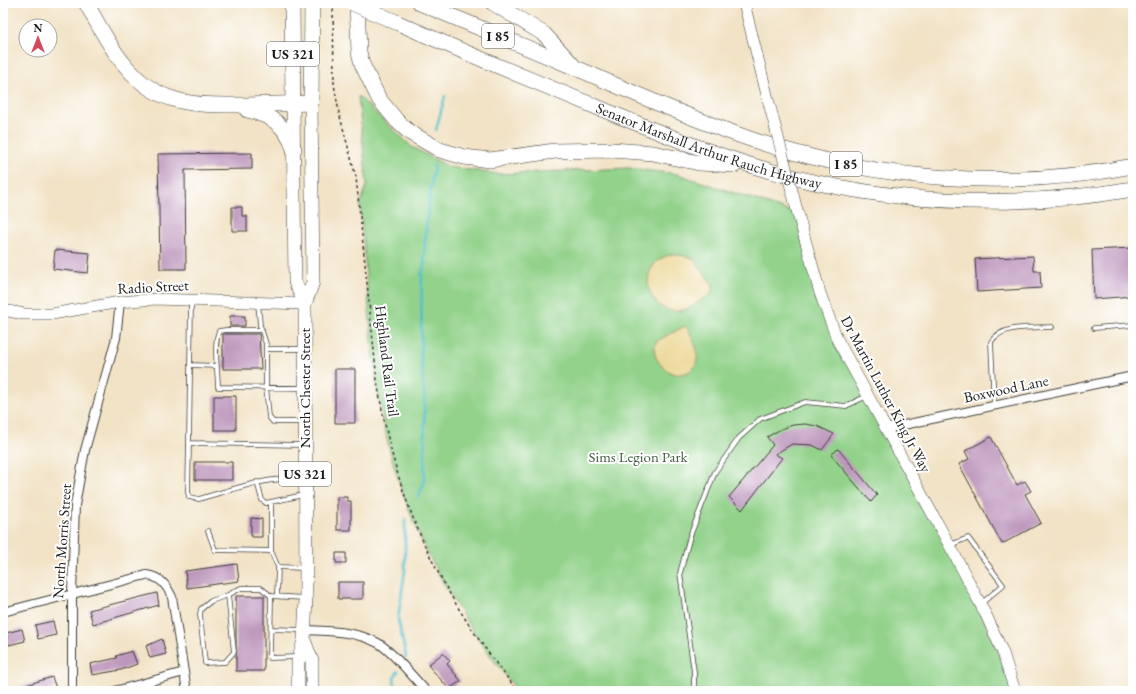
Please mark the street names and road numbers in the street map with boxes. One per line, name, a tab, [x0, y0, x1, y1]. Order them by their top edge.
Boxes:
road number: I 85	[482, 24, 514, 48]
road number: US 321	[267, 42, 319, 66]
street label: Senator Marshall Arthur Rauch Highway	[594, 98, 824, 193]
road number: I 85	[830, 152, 862, 176]
street label: Radio Street	[117, 275, 189, 298]
street label: Highland Rail Trail	[371, 304, 404, 418]
street label: Dr Martin Luther King Jr Way	[837, 312, 936, 476]
street label: North Chester Street	[295, 328, 314, 448]
street label: Boxwood Lane	[962, 370, 1050, 407]
road number: US 321	[279, 462, 331, 486]
street label: North Morris Street	[48, 483, 75, 599]

